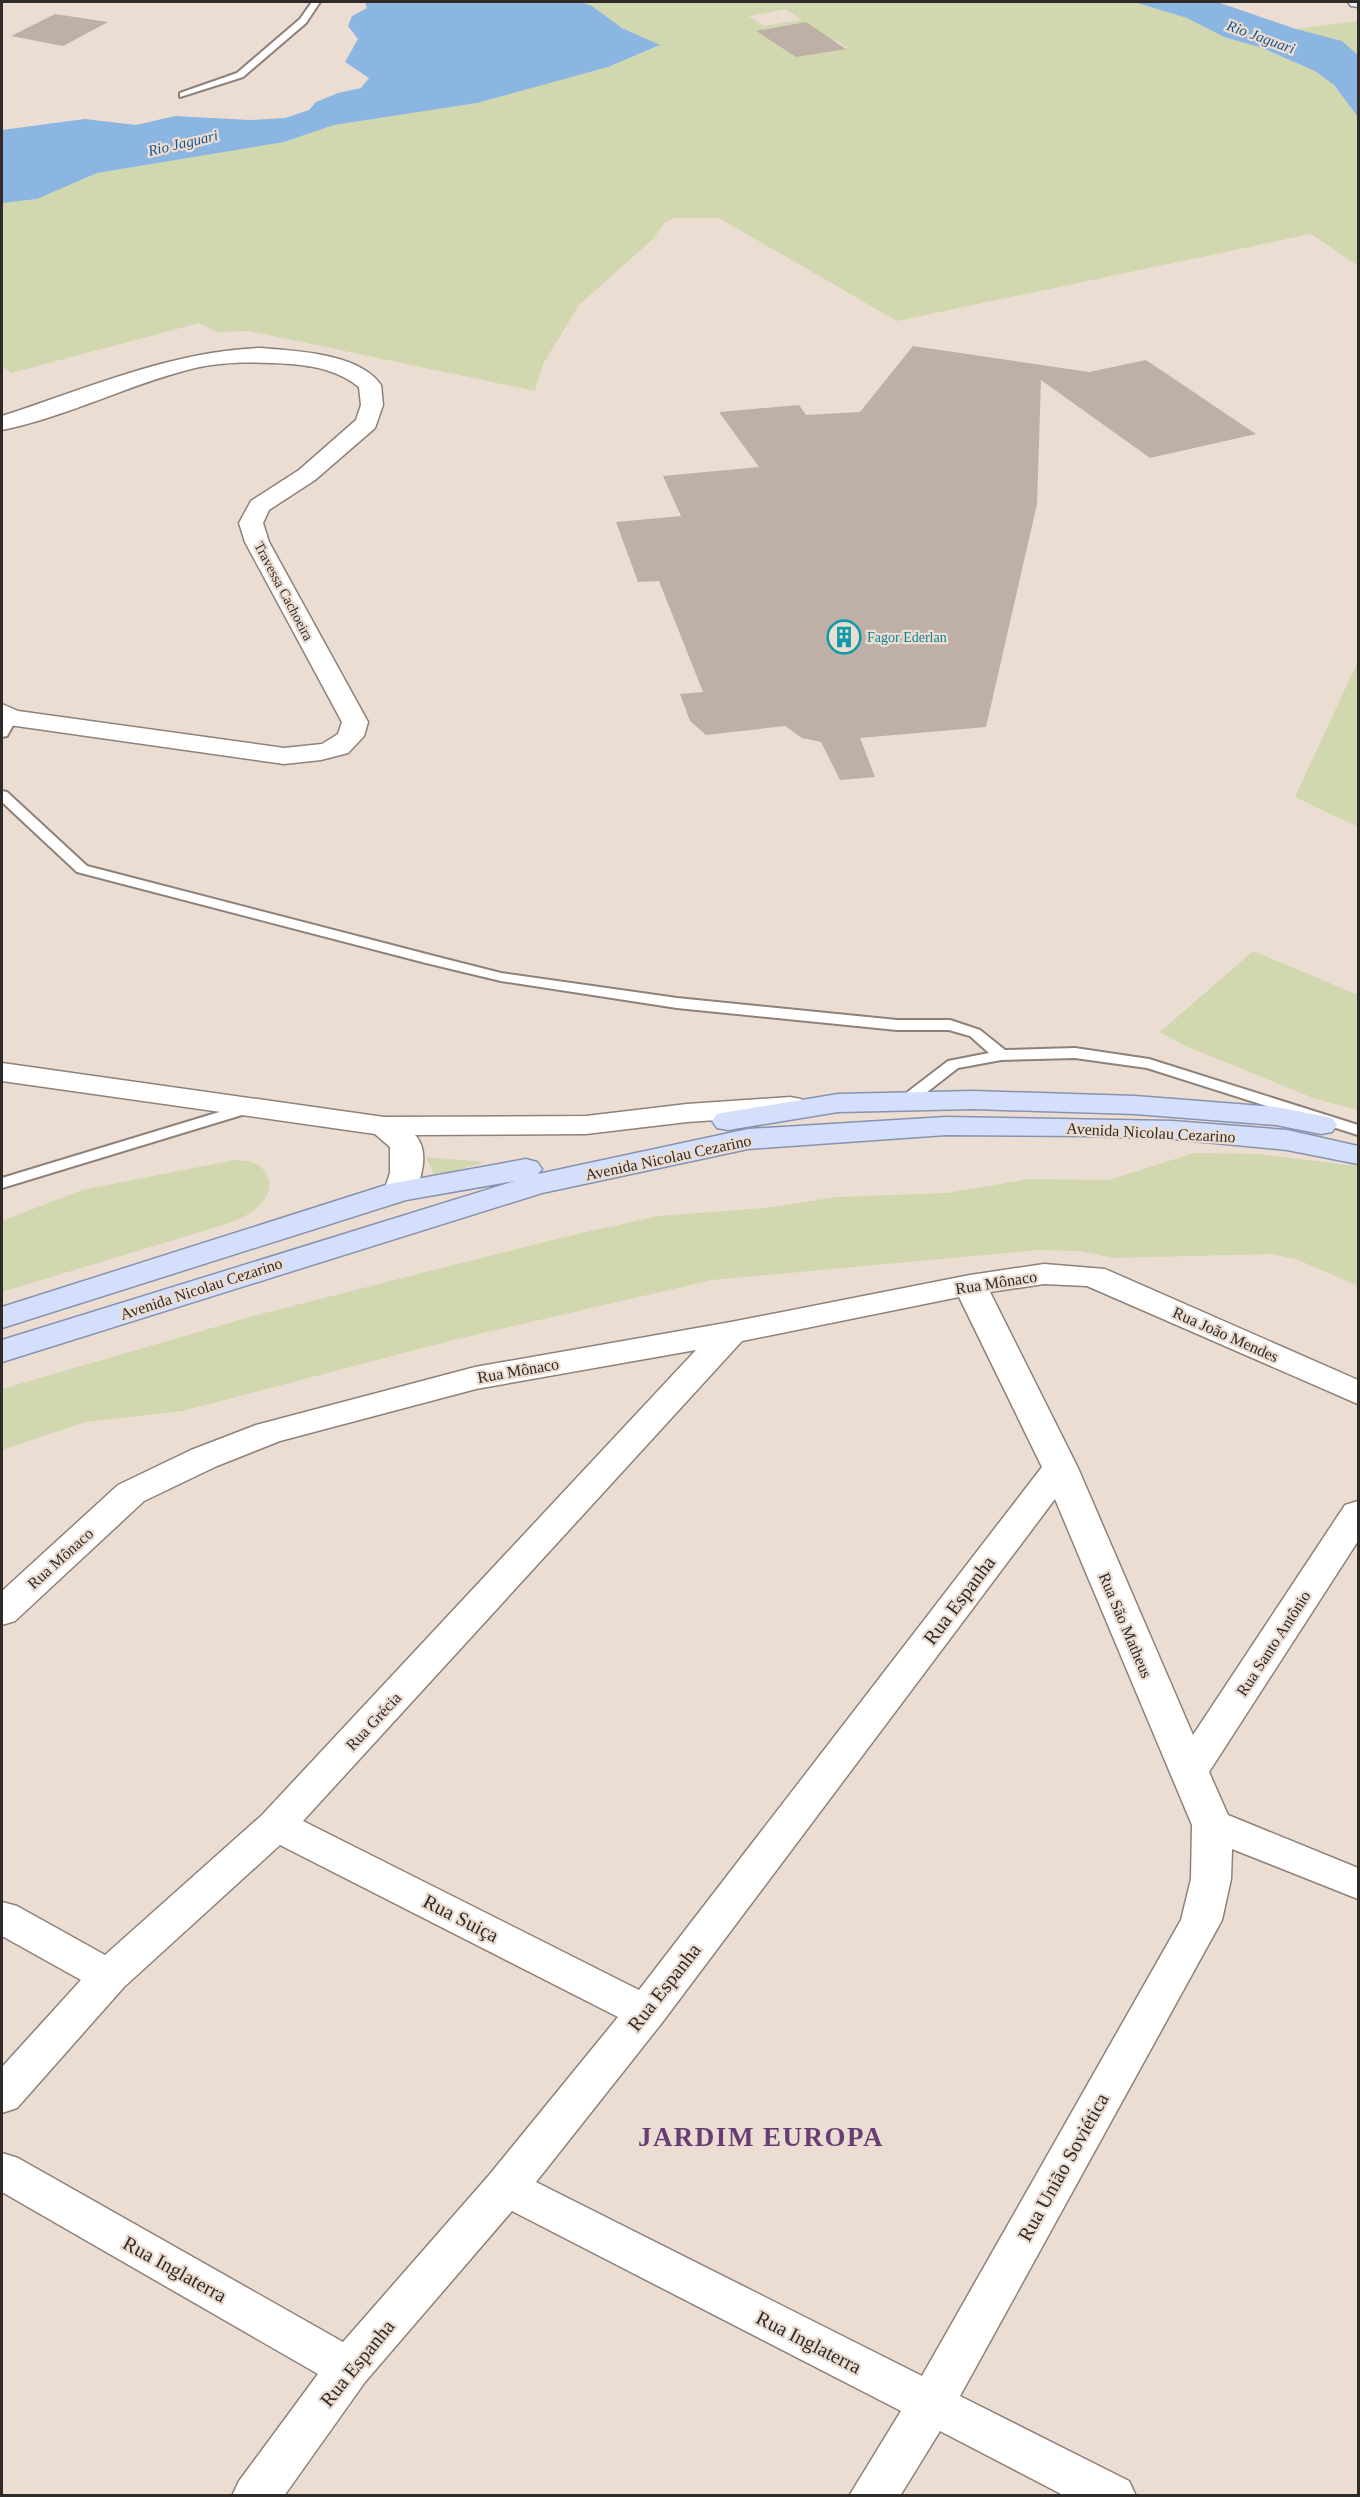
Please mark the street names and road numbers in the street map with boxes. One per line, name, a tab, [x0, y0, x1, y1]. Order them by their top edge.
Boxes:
street label: Travessa Cachoeira	[251, 539, 316, 644]
street label: Avenida Nicolau Cezarino	[1066, 1120, 1236, 1145]
street label: Avenida Nicolau Cezarino	[583, 1132, 753, 1183]
street label: Avenida Nicolau Cezarino	[118, 1254, 284, 1323]
street label: Rua Mônaco	[954, 1268, 1038, 1297]
street label: Rua João Mendes	[1170, 1304, 1281, 1365]
street label: Rua Mônaco	[476, 1355, 560, 1386]
street label: Rua Mônaco	[24, 1525, 97, 1592]
street label: Rua Espanha	[919, 1551, 1000, 1649]
street label: Rua São Matheus	[1096, 1570, 1155, 1680]
street label: Rua Santo Antônio	[1233, 1588, 1314, 1699]
street label: Rua Grécia	[342, 1689, 404, 1754]
street label: Rua Suiça	[419, 1890, 502, 1947]
street label: Rua Espanha	[623, 1939, 706, 2036]
street label: Rua União Soviética	[1013, 2089, 1113, 2245]
street label: Rua Inglaterra	[119, 2232, 231, 2307]
street label: Rua Inglaterra	[752, 2306, 865, 2379]
street label: Rua Espanha	[315, 2315, 399, 2411]

